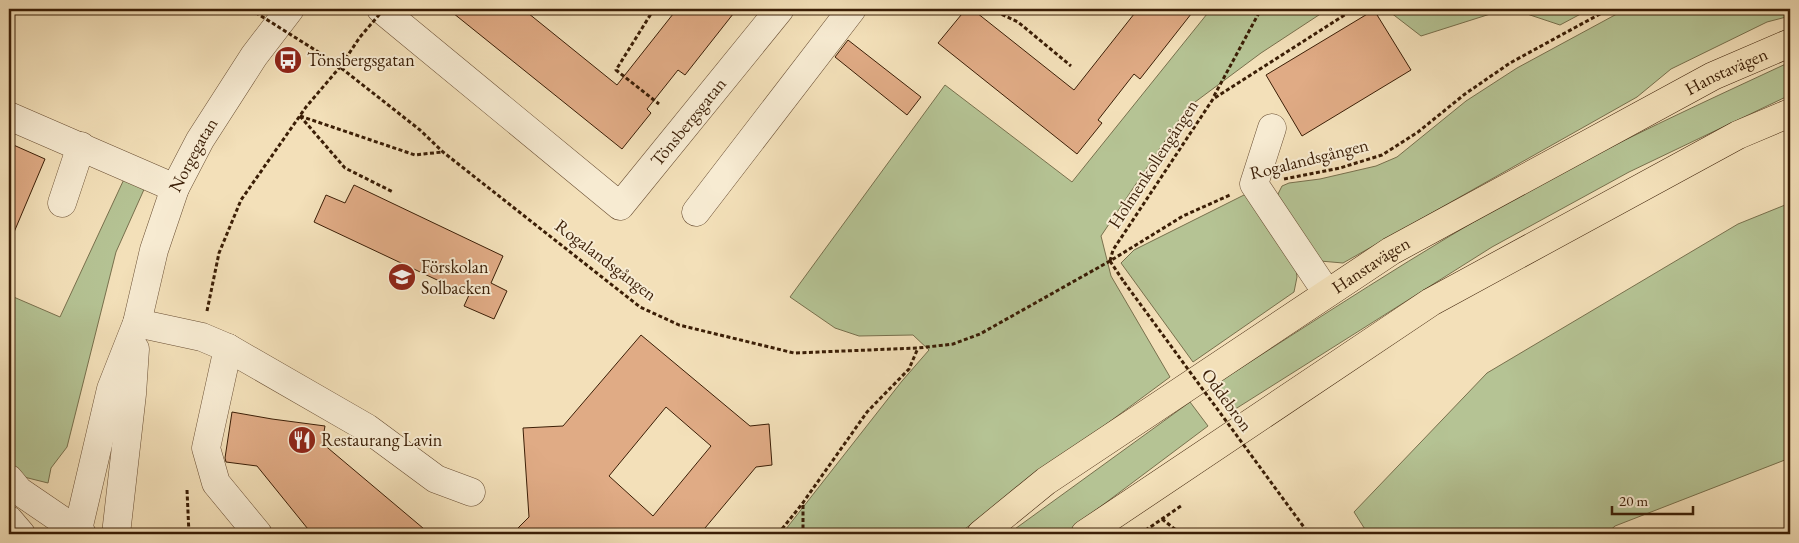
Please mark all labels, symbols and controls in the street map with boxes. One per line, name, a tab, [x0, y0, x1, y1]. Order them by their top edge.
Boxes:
street label: Hanstavägen	[1681, 42, 1771, 100]
bus stop icon: Tönsbergsgatan	[273, 45, 303, 75]
place label: Tönsbergsgatan	[307, 48, 415, 71]
street label: Tönsbergsgatan	[645, 72, 731, 171]
street label: Holmenkollengången	[1102, 94, 1203, 233]
street label: Norgegatan	[163, 113, 223, 196]
street label: Rogalandsgången	[1247, 133, 1371, 184]
street label: Rogalandsgången	[551, 214, 662, 306]
street label: Hanstavägen	[1327, 231, 1414, 298]
place label: Förskolan Solbacken	[421, 255, 491, 299]
school or university icon: Förskolan Solbacken	[387, 262, 417, 292]
street label: Oddebron	[1197, 364, 1258, 436]
restaurant icon: Restaurang Lavin	[287, 425, 317, 455]
place label: Restaurang Lavin	[321, 428, 443, 451]
scale bar	[1612, 483, 1693, 515]
text: 20 m	[1619, 491, 1648, 510]

